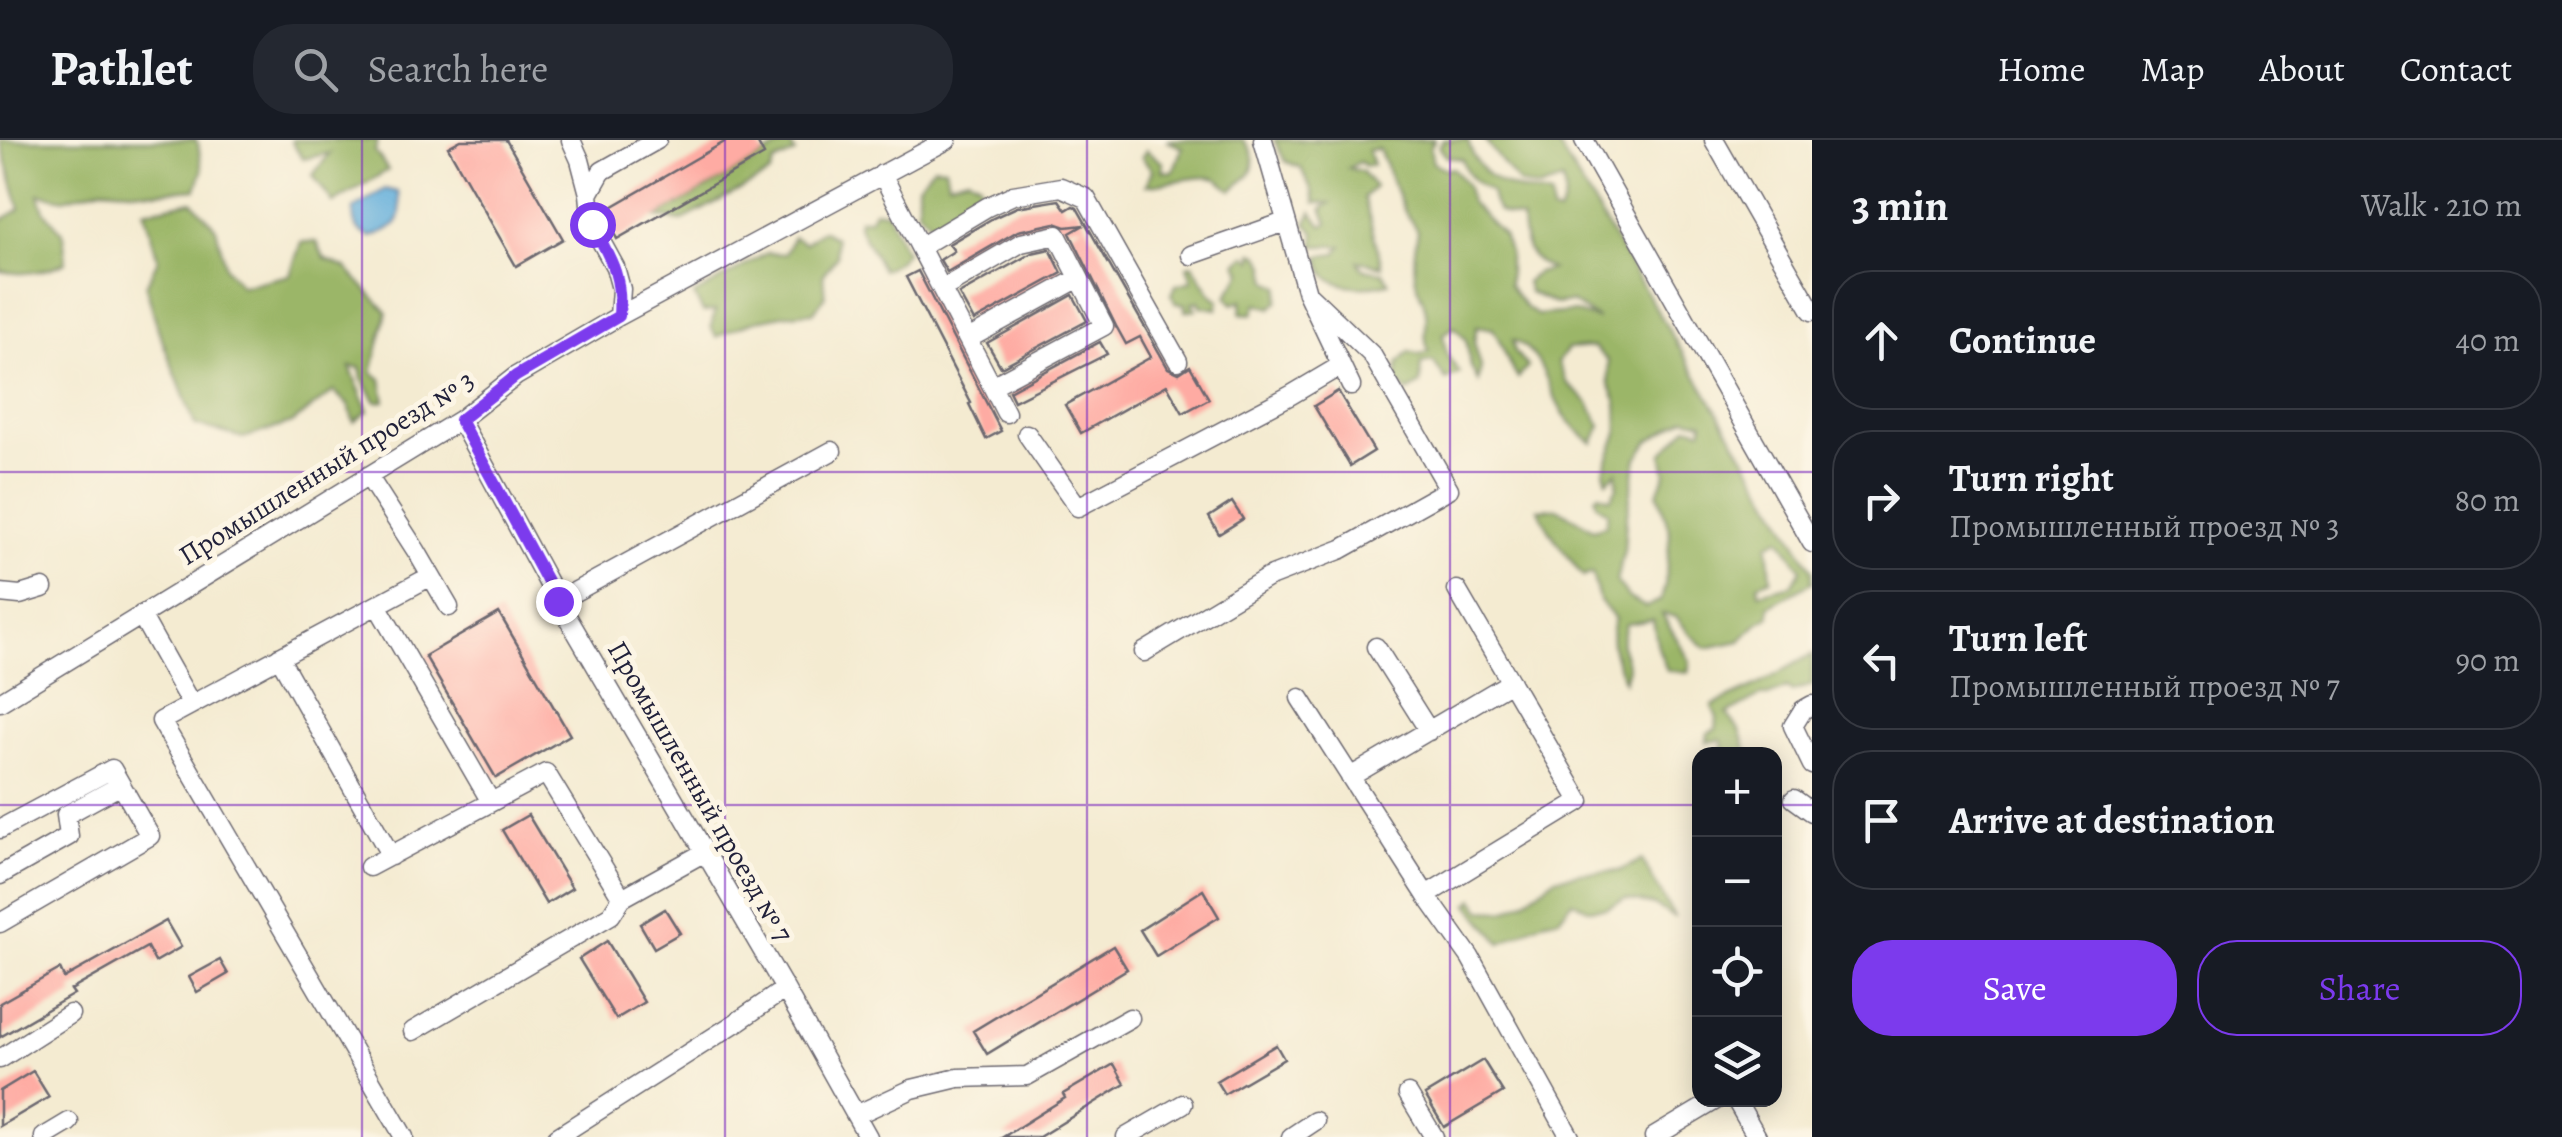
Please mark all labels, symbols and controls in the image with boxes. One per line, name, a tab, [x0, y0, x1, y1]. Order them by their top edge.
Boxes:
search box	[253, 24, 953, 114]
text: Pathlet	[50, 36, 193, 102]
icon: search	[288, 42, 343, 97]
text: Search here	[368, 43, 548, 95]
text: Home	[1997, 45, 2085, 93]
text: Map	[2140, 45, 2204, 93]
text: About	[2259, 45, 2345, 93]
text: Contact	[2400, 45, 2512, 93]
text: 3 min	[1852, 177, 1948, 234]
text: Walk · 210 m	[2361, 183, 2522, 227]
route start	[570, 202, 616, 248]
icon: ahead	[1854, 313, 1909, 368]
text: Continue	[1949, 314, 2096, 366]
text: 40 m	[2455, 318, 2520, 362]
street label: Промышленный проезд № 3	[172, 361, 482, 575]
text: Turn right	[1949, 452, 2114, 504]
icon: right	[1854, 473, 1909, 528]
text: 80 m	[2454, 478, 2520, 522]
text: Промышленный проезд № 3	[1949, 504, 2340, 548]
route end	[536, 579, 582, 625]
text: Turn left	[1949, 612, 2088, 664]
icon: left	[1854, 633, 1909, 688]
street label: Промышленный проезд № 7	[598, 634, 802, 949]
text: 90 m	[2455, 638, 2520, 682]
text: Промышленный проезд № 7	[1949, 664, 2340, 708]
map controls	[1692, 747, 1782, 1107]
button: +	[1692, 747, 1782, 837]
icon: arrive	[1854, 793, 1909, 848]
text: Arrive at destination	[1949, 794, 2275, 846]
button: −	[1692, 837, 1782, 927]
button: locate	[1692, 927, 1782, 1017]
button: Save	[1852, 940, 2177, 1036]
button: Share	[2197, 940, 2522, 1036]
button: layers	[1692, 1017, 1782, 1107]

